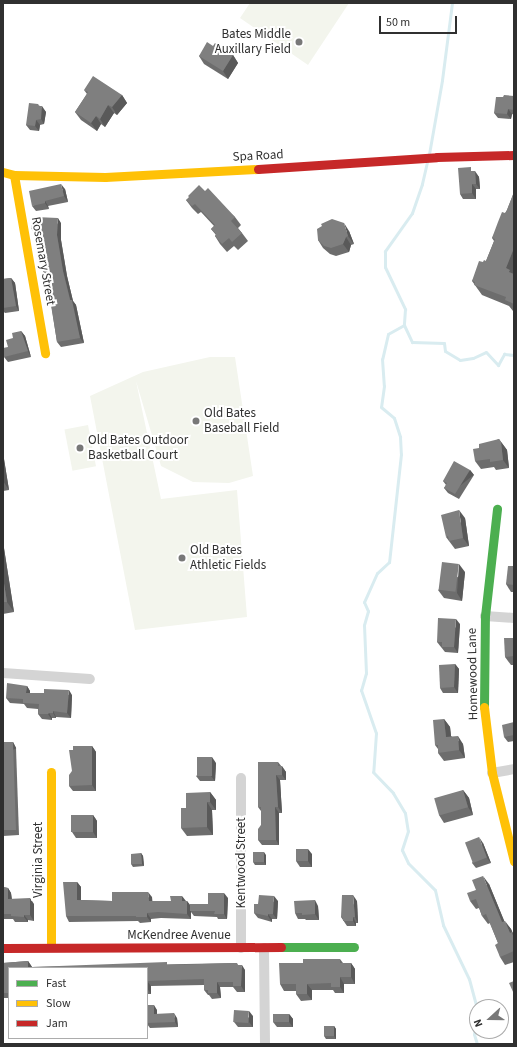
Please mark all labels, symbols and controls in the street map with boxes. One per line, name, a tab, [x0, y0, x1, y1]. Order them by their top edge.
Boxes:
scale bar	[381, 8, 459, 34]
text: 50 m	[386, 14, 410, 31]
place label: Bates Middle Auxillary Field	[215, 27, 291, 58]
marker: Bates Middle Auxillary Field	[294, 37, 304, 47]
street label: Spa Road	[232, 147, 284, 165]
street label: Rosemary Street	[28, 216, 58, 306]
place label: Old Bates Baseball Field	[204, 406, 279, 437]
marker: Old Bates Baseball Field	[191, 416, 201, 426]
place label: Old Bates Outdoor Basketball Court	[88, 433, 188, 464]
marker: Old Bates Outdoor Basketball Court	[75, 443, 85, 453]
place label: Old Bates Athletic Fields	[190, 543, 266, 574]
marker: Old Bates Athletic Fields	[177, 553, 187, 563]
street label: Homewood Lane	[464, 628, 482, 720]
street label: Kentwood Street	[233, 817, 249, 909]
street label: Virginia Street	[30, 822, 46, 898]
street label: McKendree Avenue	[127, 927, 231, 943]
legend	[8, 967, 148, 1039]
text: Fast	[46, 975, 66, 992]
text: Slow	[46, 995, 71, 1012]
north arrow	[469, 999, 509, 1039]
text: Jam	[46, 1015, 68, 1032]
text: N	[470, 1017, 487, 1029]

